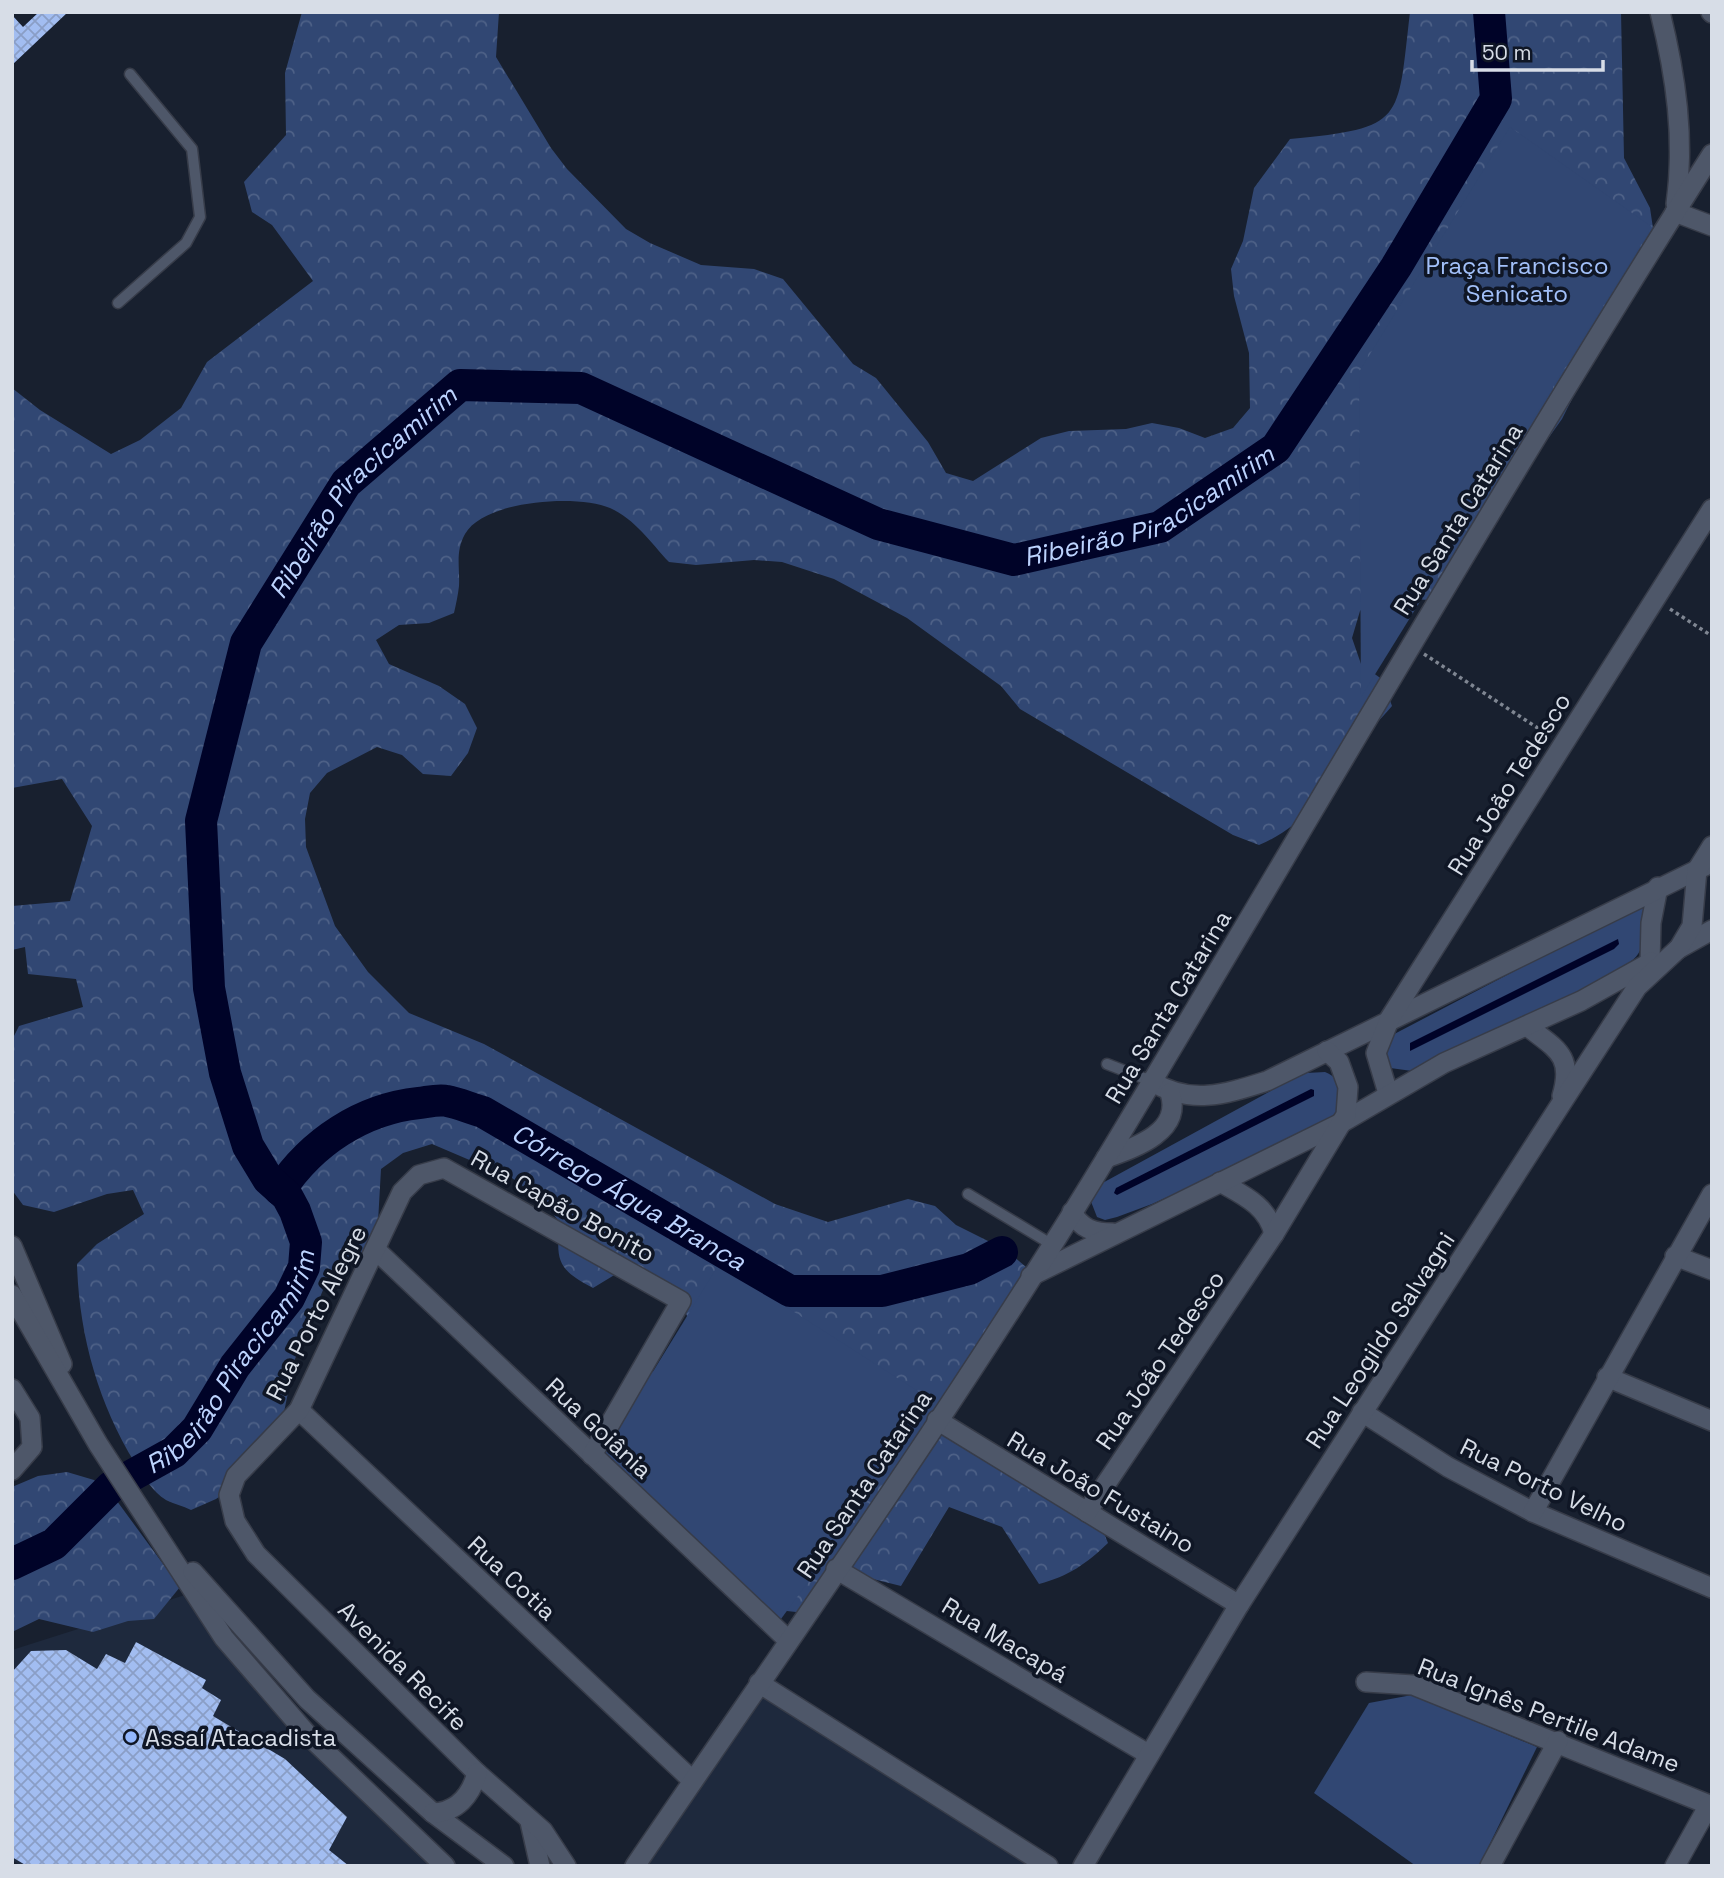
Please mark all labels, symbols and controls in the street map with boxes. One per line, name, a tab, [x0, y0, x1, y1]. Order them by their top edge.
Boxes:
scale bar	[1472, 28, 1603, 72]
text: 50 m	[1482, 39, 1532, 66]
park label: Praça Francisco Senicato	[1425, 250, 1609, 309]
water label: Ribeirão Piracicamirim	[261, 378, 464, 605]
street label: Rua Santa Catarina	[1386, 417, 1530, 621]
water label: Ribeirão Piracicamirim	[1020, 437, 1281, 574]
street label: Rua João Tedesco	[1440, 687, 1578, 881]
street label: Rua Santa Catarina	[1098, 904, 1238, 1109]
water label: Córrego Água Branca	[506, 1116, 753, 1279]
street label: Rua Capão Bonito	[466, 1143, 660, 1269]
street label: Rua Porto Alegre	[259, 1220, 373, 1406]
street label: Rua Leogildo Salvagni	[1298, 1226, 1462, 1454]
water label: Ribeirão Piracicamirim	[139, 1249, 322, 1481]
street label: Rua João Tedesco	[1089, 1264, 1231, 1456]
street label: Rua Goiânia	[539, 1371, 659, 1485]
street label: Rua Santa Catarina	[790, 1384, 939, 1584]
street label: Rua João Fustaino	[1002, 1424, 1200, 1560]
street label: Rua Porto Velho	[1455, 1431, 1633, 1539]
street label: Rua Cotia	[461, 1529, 563, 1627]
street label: Rua Macapá	[936, 1590, 1074, 1690]
street label: Avenida Recife	[332, 1595, 474, 1737]
street label: Rua Ignês Pertile Adame	[1414, 1651, 1684, 1779]
place label: Assaí Atacadista	[145, 1722, 336, 1753]
marker: Assaí Atacadista	[123, 1729, 139, 1745]

